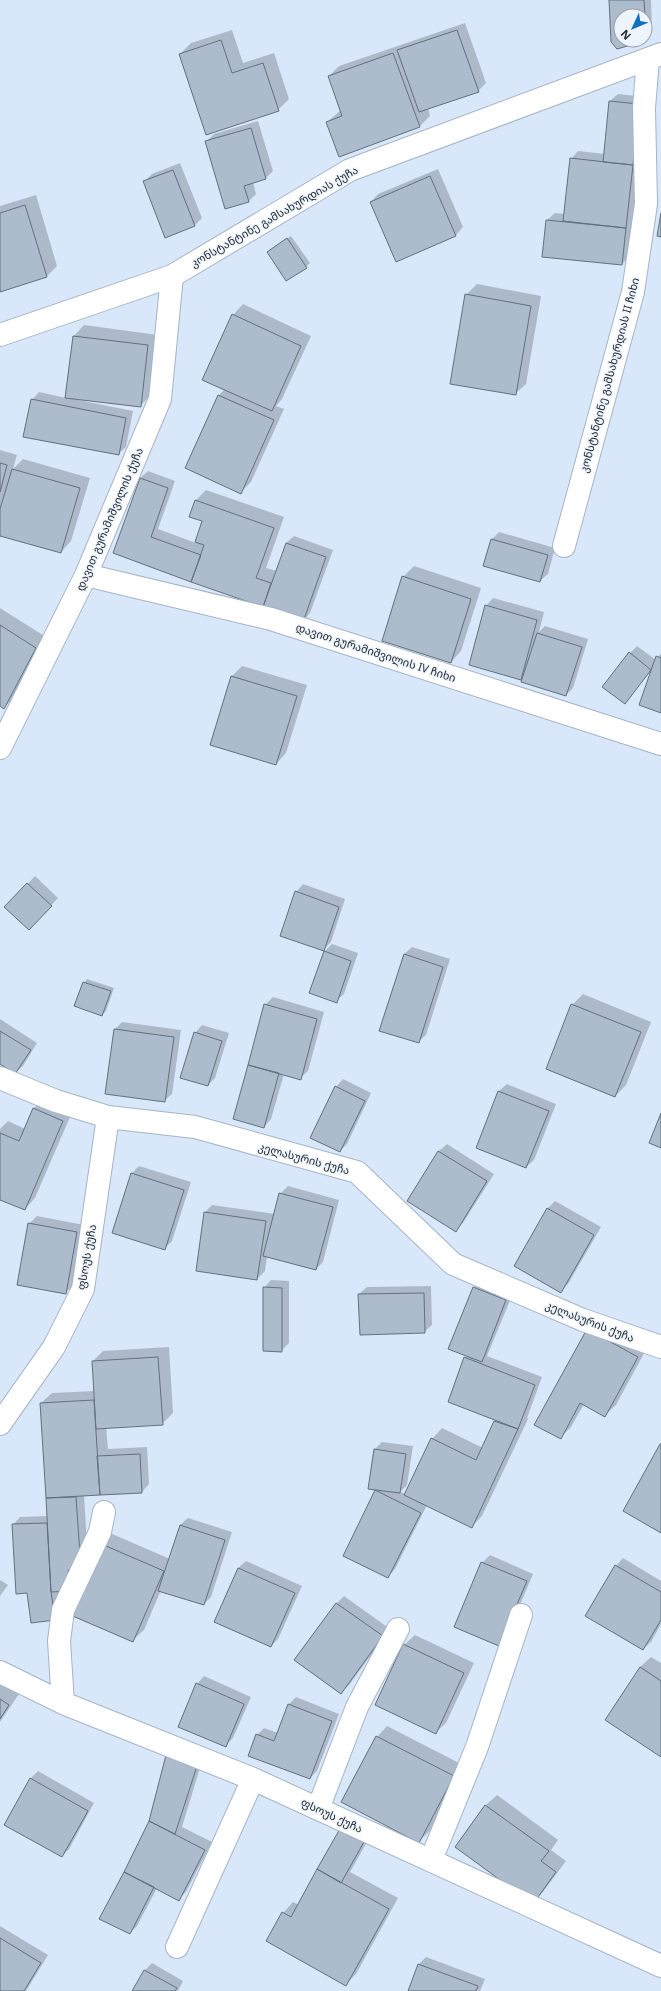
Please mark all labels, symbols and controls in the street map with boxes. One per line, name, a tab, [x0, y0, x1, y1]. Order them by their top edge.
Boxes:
north arrow	[613, 8, 653, 48]
text: N	[617, 27, 634, 44]
street label: კონსტანტინე გამსახურდიას ქუჩა	[187, 162, 361, 270]
street label: კონსტანტინე გამსახურდიას II ჩიხი	[576, 276, 642, 474]
street label: დავით გურამიშვილის ქუჩა	[72, 445, 146, 593]
street label: დავით გურამიშვილის IV ჩიხი	[294, 619, 458, 685]
street label: კელასურის ქუჩა	[257, 1139, 351, 1177]
street label: ფსოუს ქუჩა	[73, 1223, 99, 1291]
street label: კელასურის ქუჩა	[543, 1297, 637, 1345]
street label: ფსოუს ქუჩა	[299, 1794, 365, 1836]

